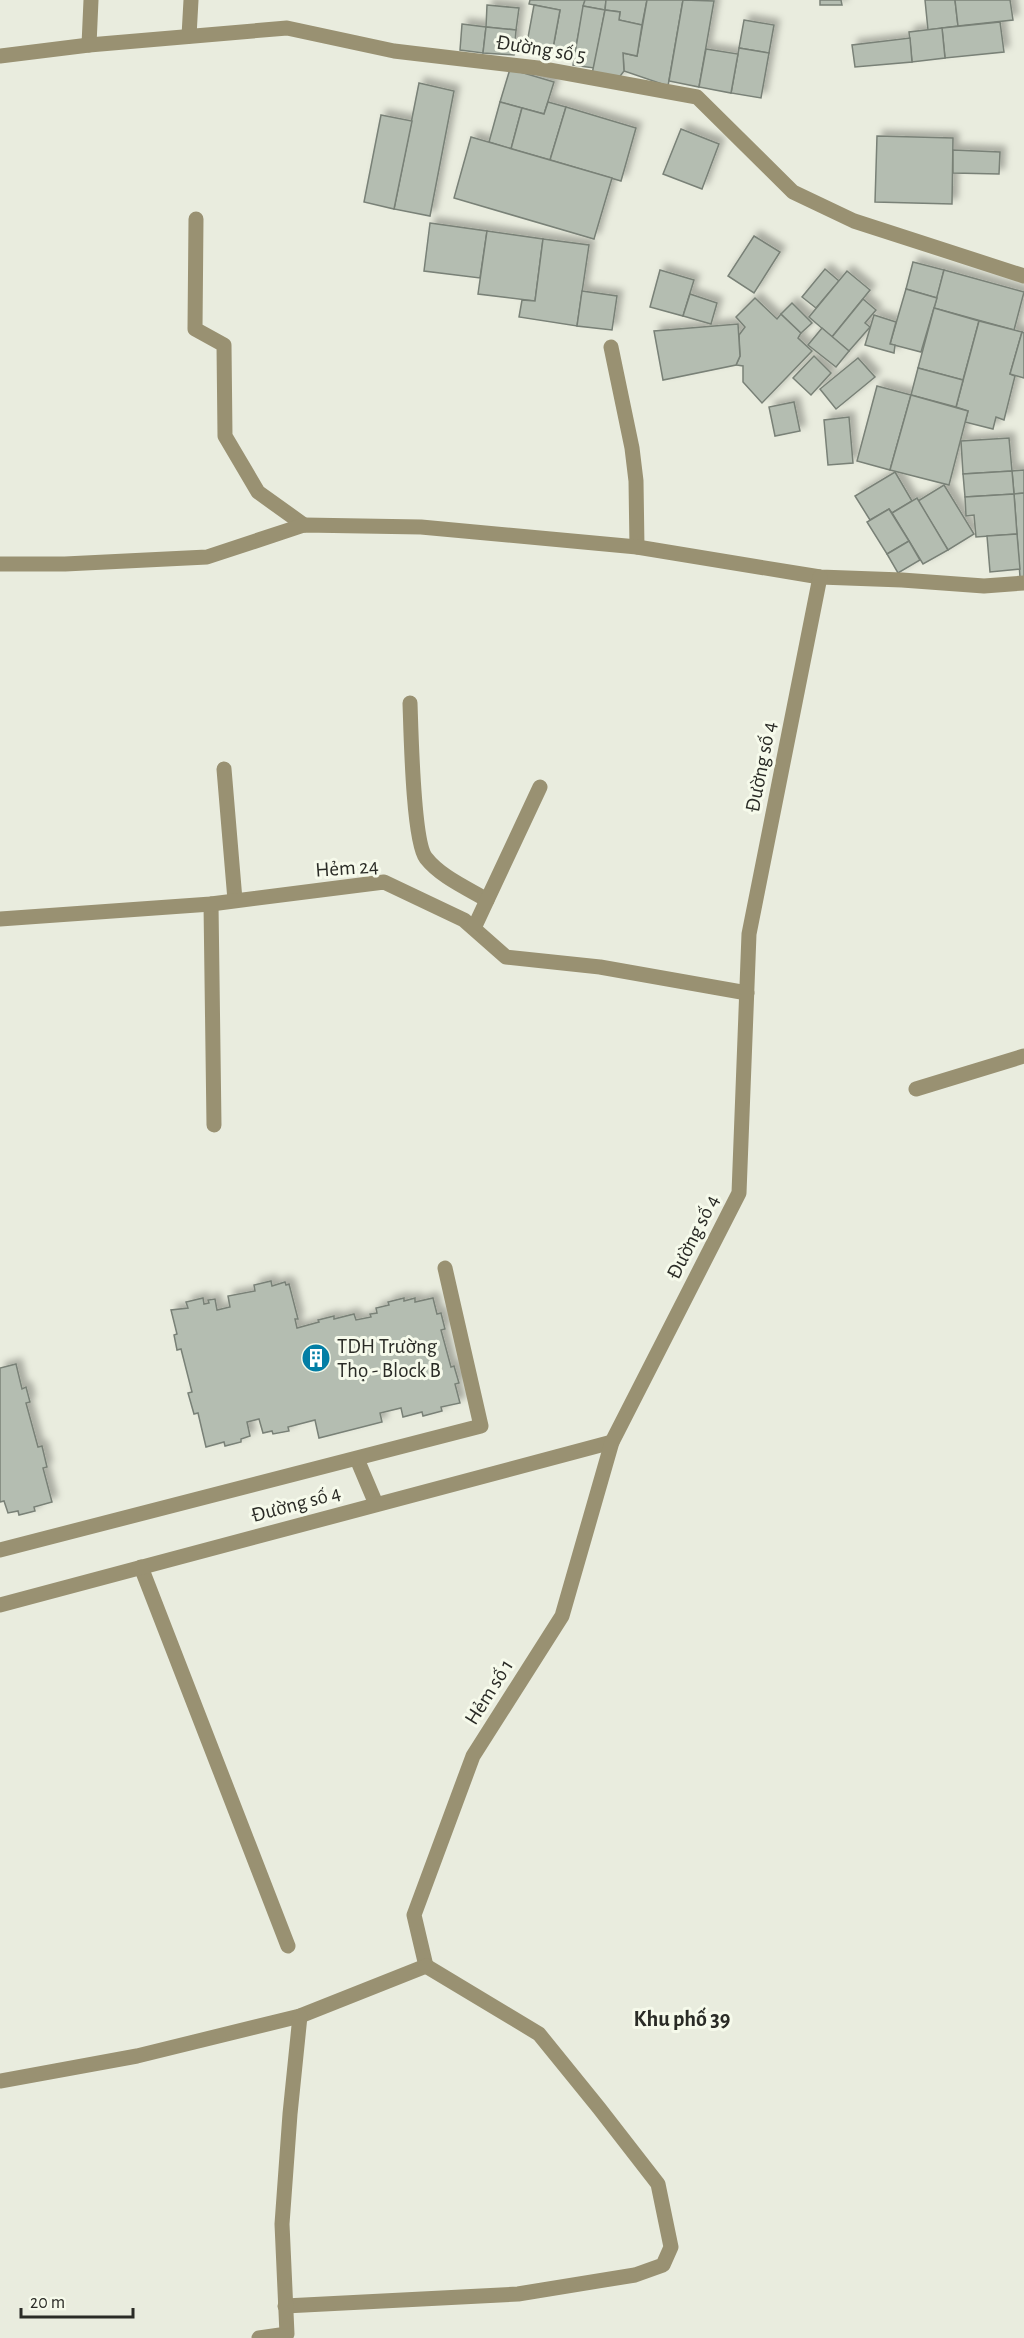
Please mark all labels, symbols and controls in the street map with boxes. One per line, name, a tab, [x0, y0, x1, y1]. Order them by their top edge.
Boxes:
street label: Đường số 5	[495, 32, 587, 66]
street label: Đường số 4	[742, 720, 780, 814]
street label: Hẻm 24	[315, 855, 379, 881]
street label: Đường số 4	[663, 1191, 723, 1283]
place label: TDH Trường Thọ - Block B	[337, 1336, 441, 1381]
building icon: TDH Trường Thọ - Block B	[300, 1342, 332, 1374]
street label: Đường số 4	[249, 1482, 343, 1526]
street label: Hẻm số 1	[461, 1656, 517, 1728]
district label: Khu phố 39	[634, 2007, 730, 2030]
scale bar	[21, 2281, 134, 2319]
text: 20 m	[30, 2294, 65, 2312]

